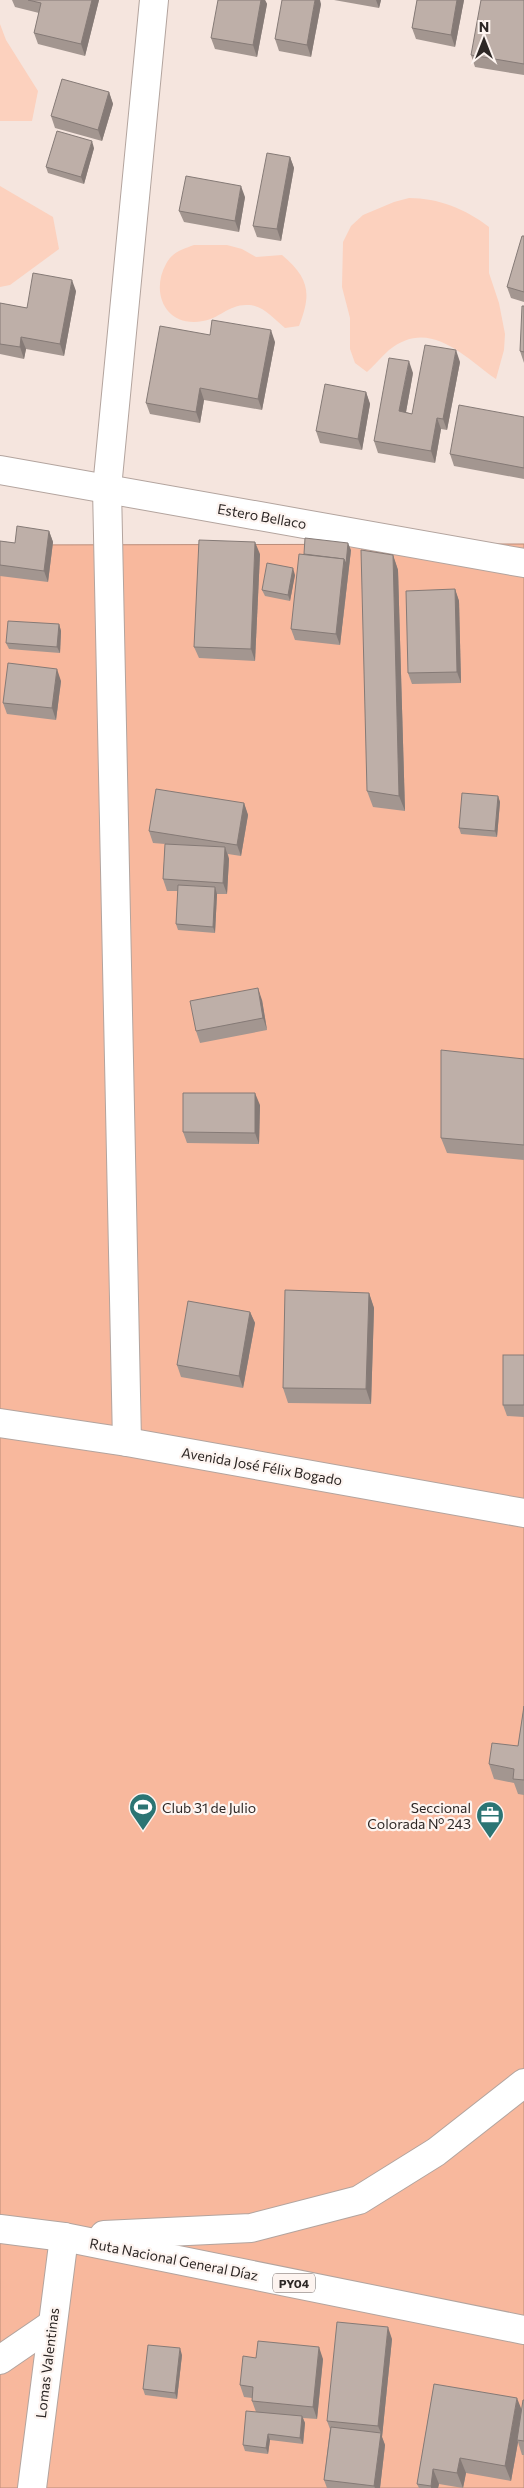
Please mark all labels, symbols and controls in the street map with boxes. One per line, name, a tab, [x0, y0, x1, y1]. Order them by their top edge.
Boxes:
north arrow	[459, 15, 509, 65]
text: N	[479, 18, 489, 35]
street label: Estero Bellaco	[216, 500, 308, 532]
street label: Avenida José Félix Bogado	[180, 1443, 344, 1489]
sports icon: Club 31 de Julio	[128, 1792, 158, 1831]
place label: Club 31 de Julio	[162, 1799, 256, 1816]
place label: Seccional Colorada Nº 243	[367, 1799, 471, 1832]
office icon: Seccional Colorada Nº 243	[475, 1800, 505, 1839]
street label: Ruta Nacional General Díaz	[88, 2234, 260, 2284]
road number: PY04	[273, 2274, 315, 2292]
street label: Lomas Valentinas	[32, 2307, 62, 2419]

